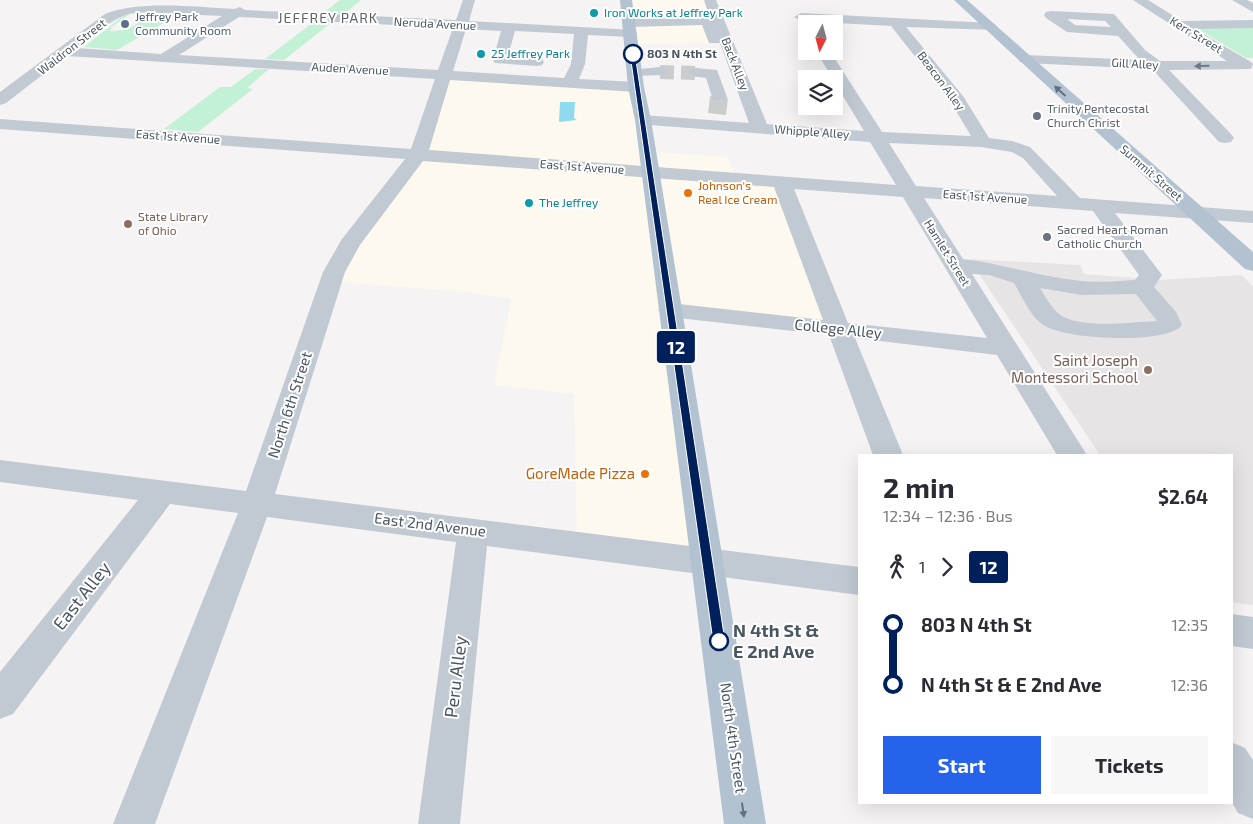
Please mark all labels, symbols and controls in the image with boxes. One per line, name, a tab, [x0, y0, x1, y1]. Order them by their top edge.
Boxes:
place label: Iron Works at Jeffrey Park	[604, 5, 743, 19]
marker: Iron Works at Jeffrey Park	[588, 7, 600, 19]
place label: Jeffrey Park Community Room	[135, 9, 231, 37]
district label: JEFFREY PARK	[278, 9, 378, 26]
street label: Kerr Street	[1168, 13, 1226, 55]
street label: Neruda Avenue	[393, 14, 477, 32]
street label: Waldron Street	[34, 15, 109, 77]
north arrow	[798, 15, 842, 60]
map controls	[798, 15, 843, 115]
marker: Jeffrey Park Community Room	[119, 18, 131, 30]
street label: Back Alley	[719, 35, 753, 93]
marker: 803 N 4th St	[623, 44, 643, 64]
place label: 25 Jeffrey Park	[491, 46, 570, 60]
place label: 803 N 4th St	[647, 46, 717, 60]
marker: 25 Jeffrey Park	[475, 48, 487, 60]
street label: Beacon Alley	[915, 48, 969, 113]
street label: Gill Alley	[1111, 55, 1160, 71]
street label: Auden Avenue	[311, 59, 389, 77]
one-way arrow	[1193, 62, 1209, 70]
button: layers	[798, 70, 843, 115]
one-way arrow	[1055, 85, 1067, 97]
place label: Trinity Pentecostal Church Christ	[1047, 101, 1149, 129]
marker: Trinity Pentecostal Church Christ	[1031, 110, 1043, 122]
street label: Whipple Alley	[774, 121, 851, 141]
street label: East 1st Avenue	[135, 126, 221, 146]
street label: Summit Street	[1118, 141, 1186, 203]
street label: East 1st Avenue	[539, 156, 625, 176]
place label: Johnson's Real Ice Cream	[698, 178, 777, 206]
street label: East 1st Avenue	[942, 186, 1028, 206]
marker: Johnson's Real Ice Cream	[682, 187, 694, 199]
place label: The Jeffrey	[539, 195, 599, 209]
marker: The Jeffrey	[523, 197, 535, 209]
place label: State Library of Ohio	[138, 209, 209, 237]
street label: Hamlet Street	[922, 217, 974, 289]
marker: State Library of Ohio	[122, 218, 134, 230]
place label: Sacred Heart Roman Catholic Church	[1057, 222, 1168, 250]
marker: Sacred Heart Roman Catholic Church	[1041, 231, 1053, 243]
street label: College Alley	[794, 314, 883, 342]
line badge: 12	[654, 331, 698, 363]
text: 12	[667, 336, 685, 358]
street label: North 6th Street	[263, 349, 315, 460]
place label: Saint Joseph Montessori School	[1011, 351, 1139, 386]
marker: Saint Joseph Montessori School	[1142, 364, 1154, 376]
place label: GoreMade Pizza	[526, 464, 635, 482]
marker: GoreMade Pizza	[639, 468, 651, 480]
text: 2 min	[883, 470, 955, 504]
text: $2.64	[1158, 485, 1208, 508]
text: 12:34 – 12:36 · Bus	[883, 506, 1013, 525]
street label: East 2nd Avenue	[373, 508, 487, 540]
icon: walk	[883, 553, 911, 581]
icon: forward	[933, 553, 961, 581]
street label: East Alley	[48, 556, 115, 634]
text: 12	[979, 556, 998, 578]
text: 1	[919, 557, 925, 576]
text: 803 N 4th St	[921, 613, 1032, 636]
text: 12:35	[1171, 615, 1208, 634]
place label: N 4th St & E 2nd Ave	[733, 619, 819, 662]
marker: N 4th St & E 2nd Ave	[709, 631, 729, 651]
street label: Peru Alley	[439, 634, 471, 719]
text: N 4th St & E 2nd Ave	[921, 673, 1102, 696]
text: 12:36	[1171, 675, 1208, 694]
street label: North 4th Street	[717, 681, 751, 795]
button: Start	[883, 736, 1041, 794]
button: Tickets	[1051, 736, 1208, 794]
one-way arrow	[739, 802, 747, 818]

